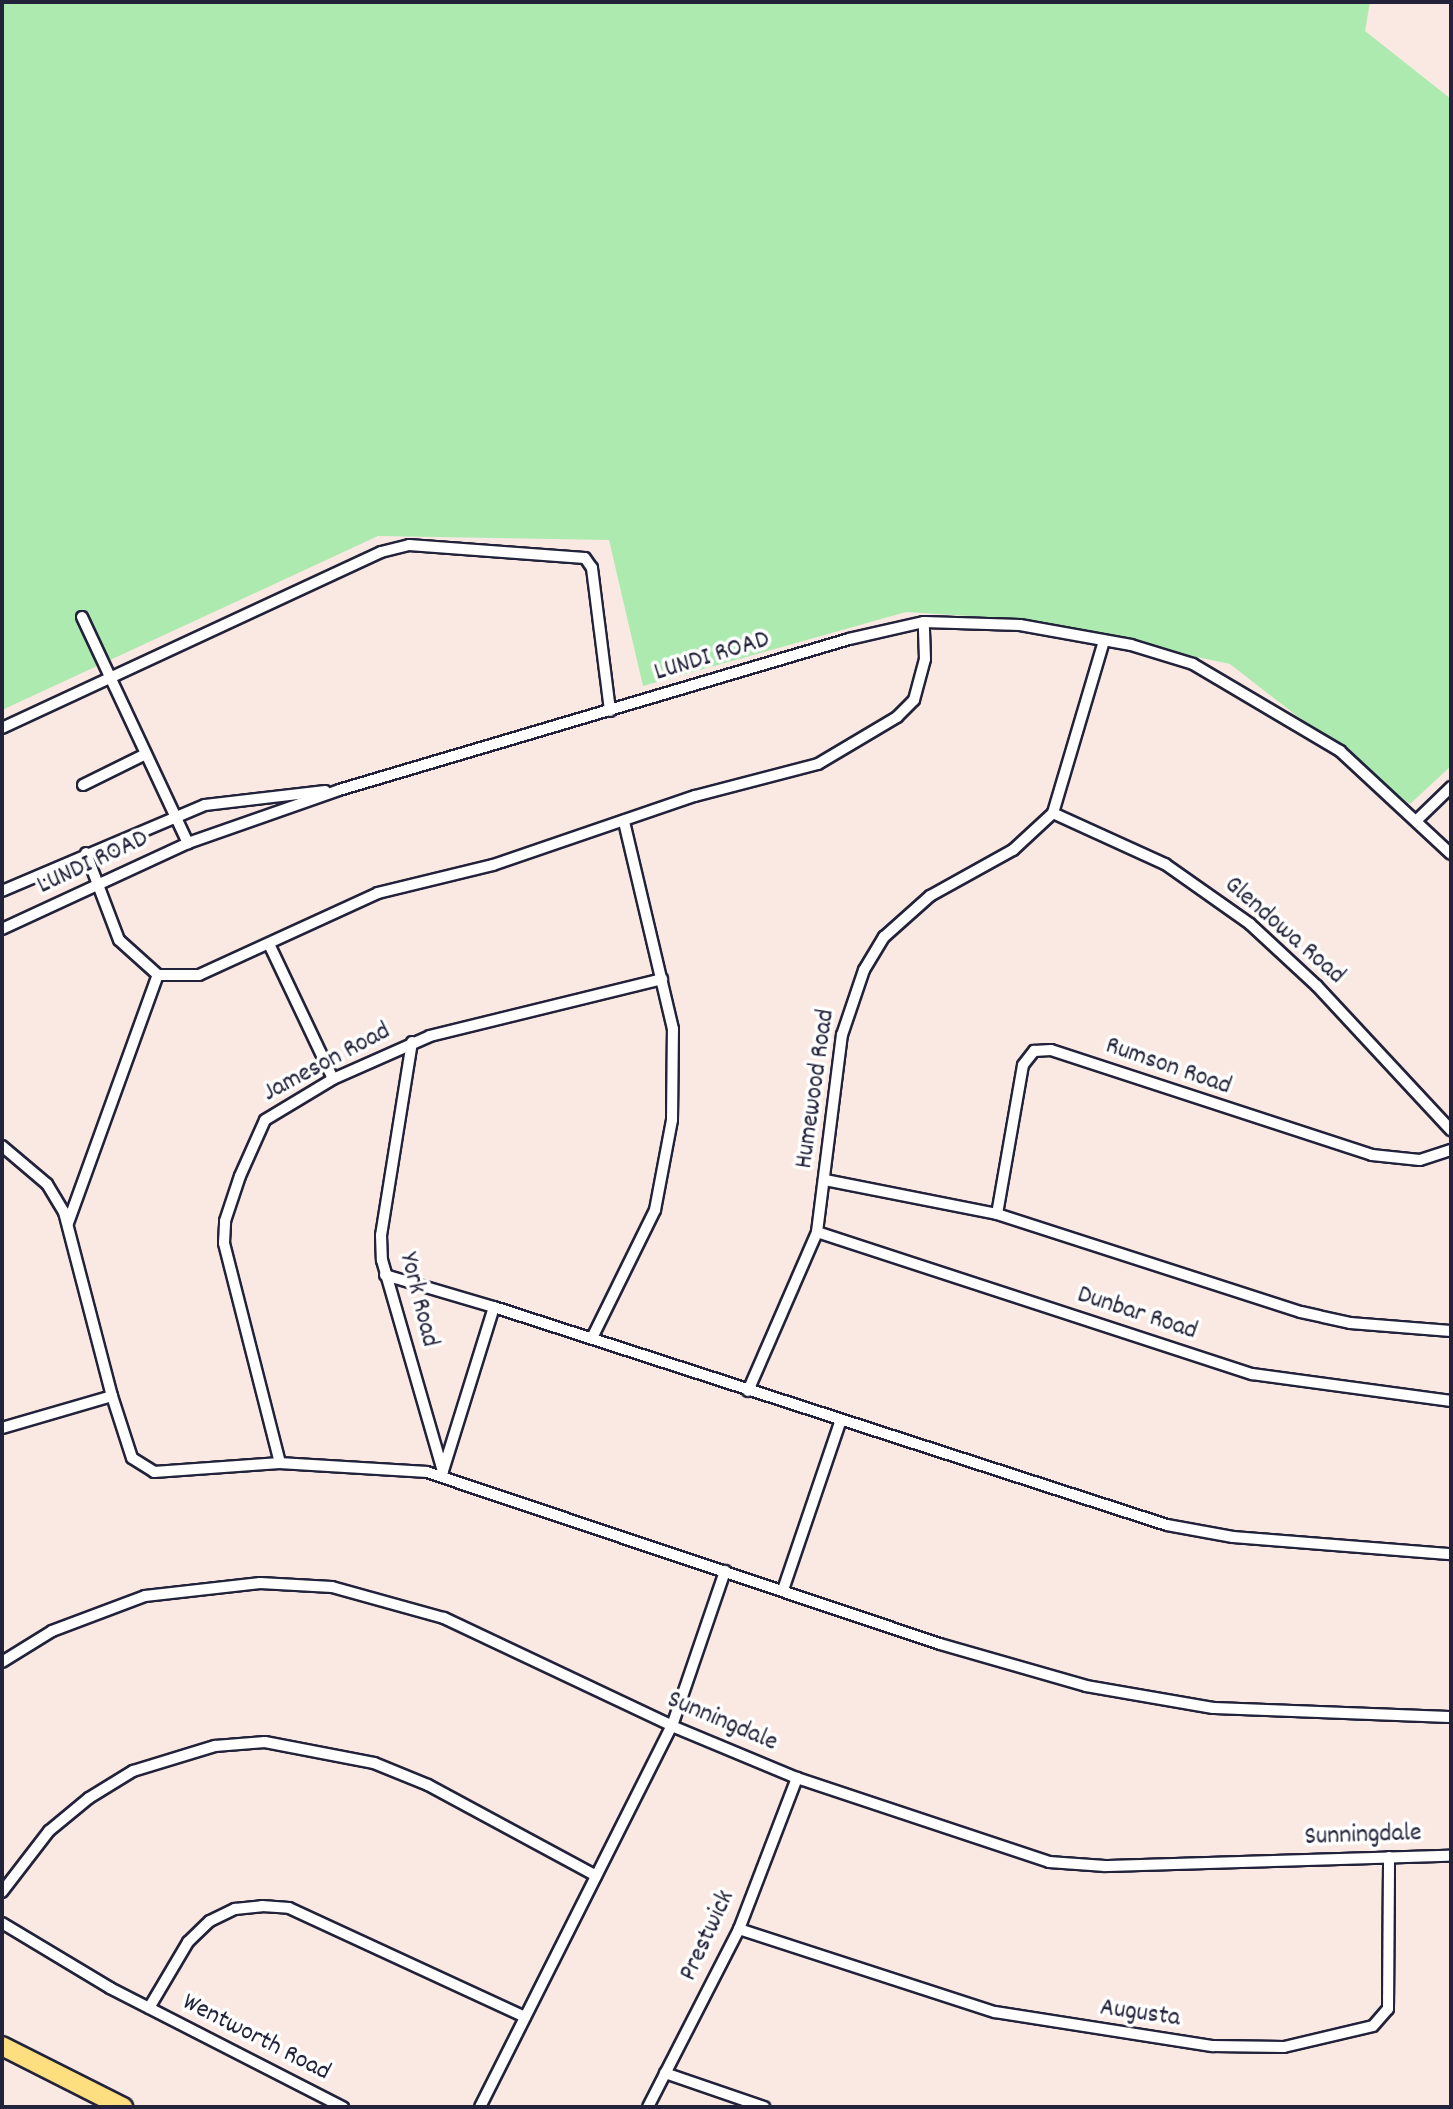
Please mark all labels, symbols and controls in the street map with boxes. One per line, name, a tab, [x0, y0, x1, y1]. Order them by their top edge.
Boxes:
street label: LUNDI ROAD	[651, 625, 773, 689]
street label: LUNDI ROAD	[33, 824, 153, 902]
street label: Glendowa Road	[1217, 870, 1351, 992]
street label: Humewood Road	[789, 1007, 843, 1171]
street label: Jameson Road	[258, 1016, 396, 1110]
street label: Rumson Road	[1101, 1031, 1235, 1103]
street label: York Road	[391, 1250, 445, 1350]
street label: Dunbar Road	[1073, 1280, 1201, 1348]
street label: Sunningdale	[662, 1685, 782, 1759]
street label: Sunningdale	[1304, 1818, 1422, 1854]
street label: Prestwick	[674, 1886, 742, 1986]
street label: Wentworth Road	[177, 1987, 335, 2089]
street label: Augusta	[1098, 1993, 1182, 2035]

